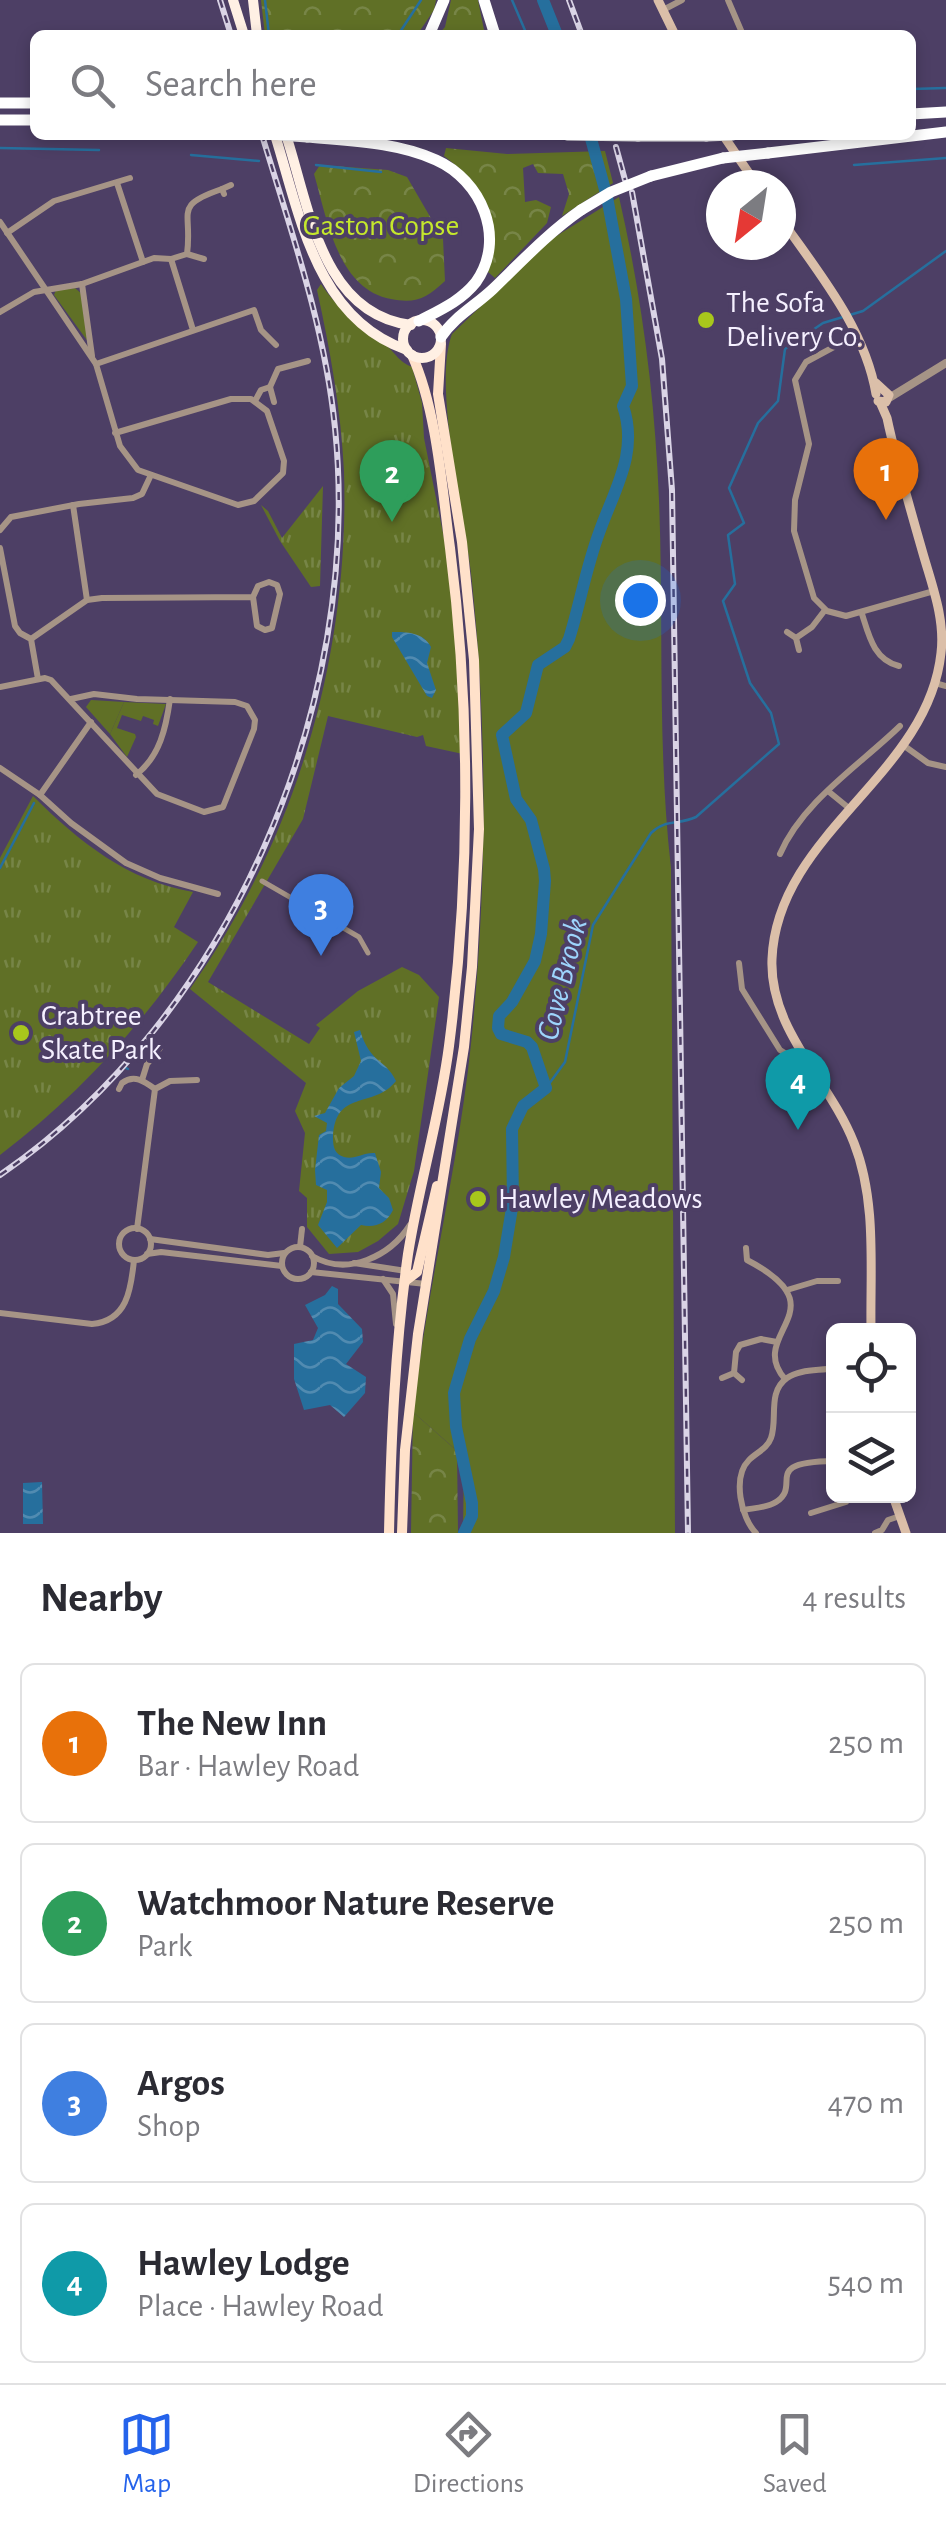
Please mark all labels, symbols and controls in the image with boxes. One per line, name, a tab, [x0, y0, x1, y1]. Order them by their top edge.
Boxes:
search box	[30, 30, 916, 140]
icon: search	[65, 58, 120, 113]
text: Search here	[145, 66, 317, 104]
north arrow	[706, 170, 796, 260]
park label: Gaston Copse	[303, 211, 459, 241]
place label: The Sofa Delivery Co.	[726, 288, 863, 352]
marker: The Sofa Delivery Co.	[695, 309, 717, 331]
pin: 1	[854, 438, 918, 520]
pin: 2	[360, 440, 424, 522]
your location	[615, 575, 666, 626]
pin: 3	[288, 874, 354, 956]
water label: Cove Brook	[531, 915, 593, 1043]
place label: Crabtree Skate Park	[41, 1001, 162, 1065]
marker: Crabtree Skate Park	[10, 1022, 32, 1044]
pin: 4	[766, 1048, 830, 1130]
place label: Hawley Meadows	[498, 1184, 703, 1214]
marker: Hawley Meadows	[467, 1188, 489, 1210]
map controls	[826, 1323, 916, 1503]
button: locate	[826, 1323, 916, 1413]
button: layers	[826, 1413, 916, 1503]
text: Nearby	[40, 1577, 163, 1619]
text: 4 results	[802, 1582, 906, 1614]
text: The New Inn	[137, 1705, 327, 1743]
text: 1	[69, 1727, 80, 1759]
text: 250 m	[828, 1727, 904, 1759]
text: Bar · Hawley Road	[137, 1750, 359, 1782]
text: Watchmoor Nature Reserve	[137, 1885, 554, 1923]
text: 2	[67, 1907, 82, 1939]
text: 250 m	[828, 1907, 904, 1939]
text: Park	[137, 1930, 192, 1962]
text: Argos	[137, 2065, 225, 2103]
text: 3	[68, 2087, 81, 2119]
text: 470 m	[827, 2087, 904, 2119]
text: Shop	[137, 2110, 200, 2142]
text: Hawley Lodge	[137, 2245, 350, 2283]
text: 4	[66, 2267, 83, 2299]
text: 540 m	[827, 2267, 904, 2299]
text: Place · Hawley Road	[137, 2290, 384, 2322]
tab: Map	[119, 2407, 174, 2501]
tab: Directions	[413, 2407, 524, 2501]
tab: Saved	[763, 2407, 827, 2501]

